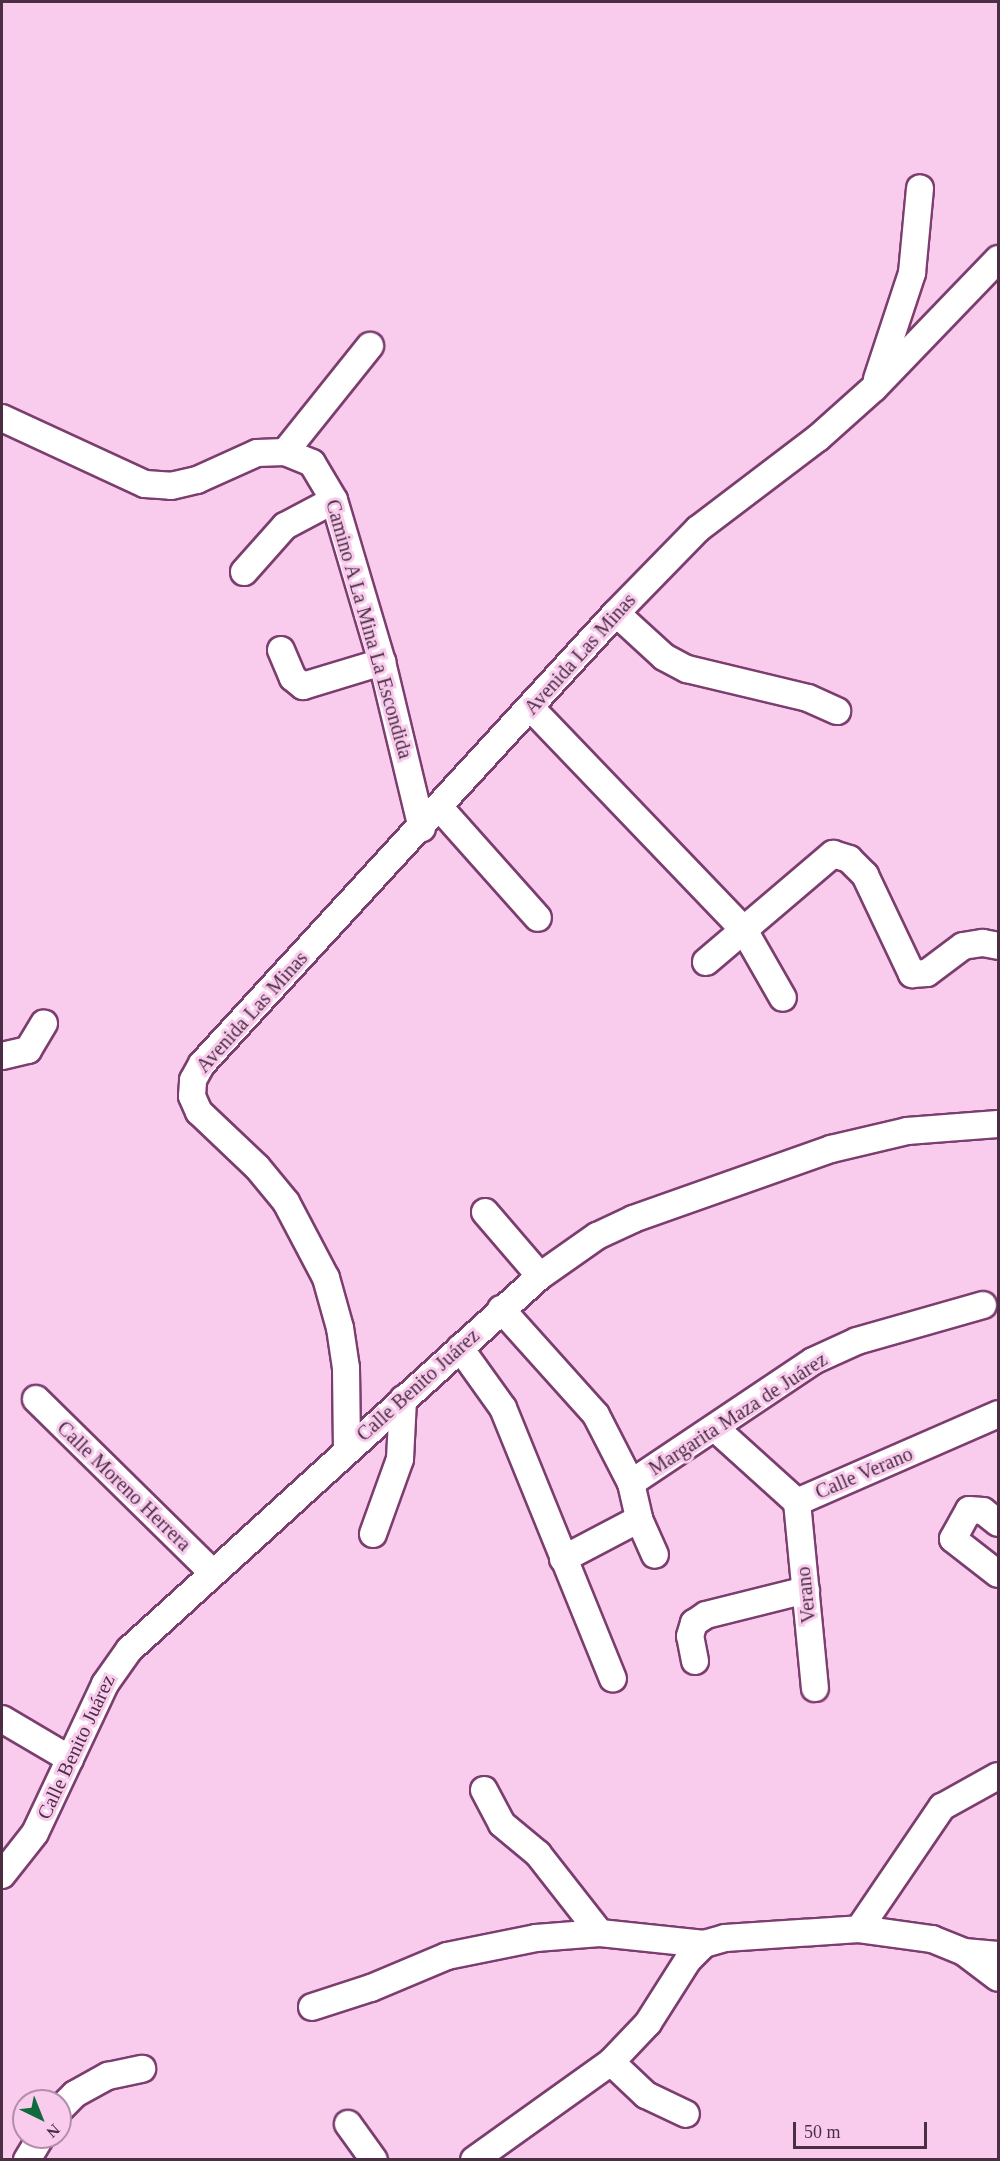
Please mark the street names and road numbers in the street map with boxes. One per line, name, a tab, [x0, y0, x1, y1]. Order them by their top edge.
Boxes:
street label: Camino A La Mina La Escondida	[320, 496, 418, 762]
street label: Avenida Las Minas	[519, 588, 641, 720]
street label: Avenida Las Minas	[191, 946, 313, 1078]
street label: Calle Benito Juárez	[352, 1324, 484, 1446]
street label: Margarita Maza de Juárez	[644, 1347, 832, 1481]
street label: Calle Moreno Herrera	[52, 1416, 196, 1556]
street label: Calle Verano	[812, 1442, 916, 1504]
street label: Verano	[791, 1566, 821, 1624]
street label: Calle Benito Juárez	[32, 1671, 120, 1823]

